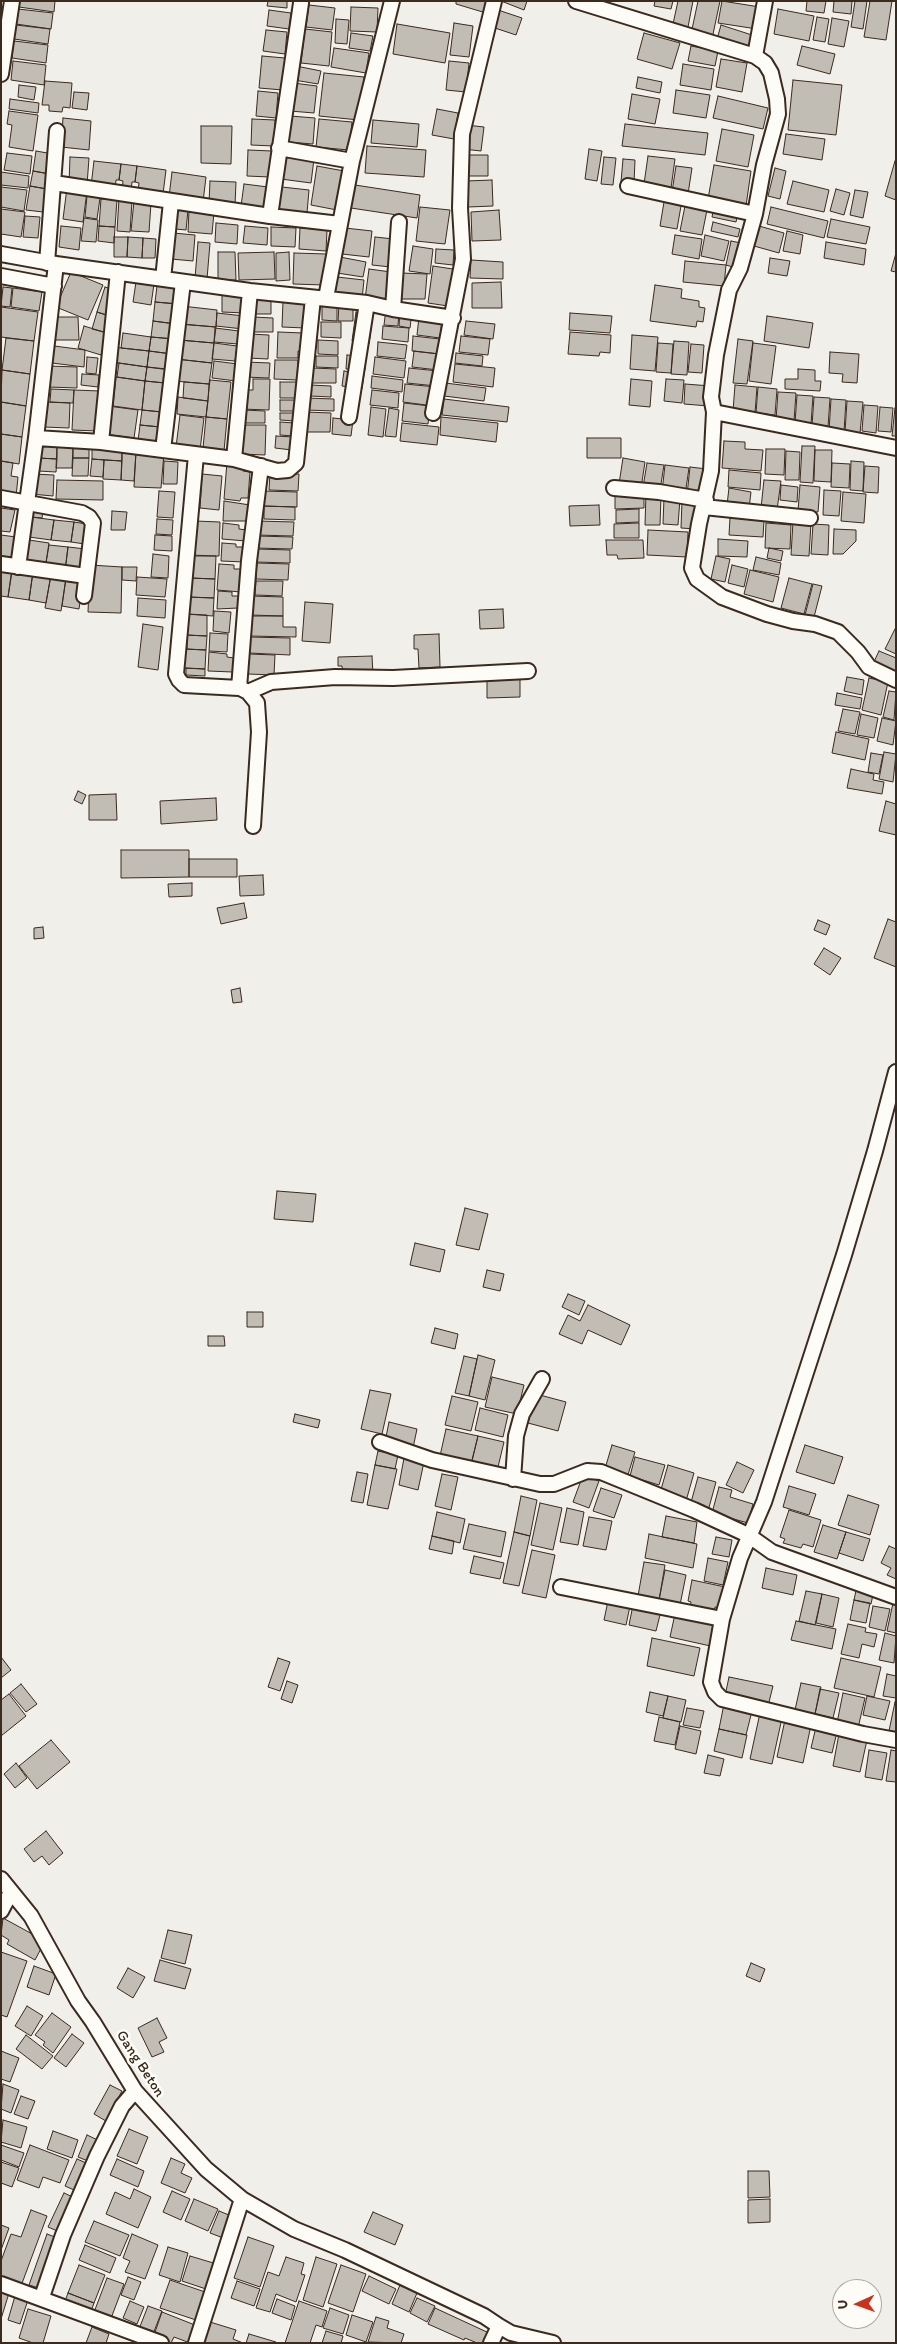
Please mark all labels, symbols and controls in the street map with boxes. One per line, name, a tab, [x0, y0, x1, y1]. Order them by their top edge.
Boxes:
street label: Gang Beton	[112, 2027, 168, 2101]
north arrow	[832, 2279, 882, 2329]
text: U	[834, 2300, 851, 2309]

